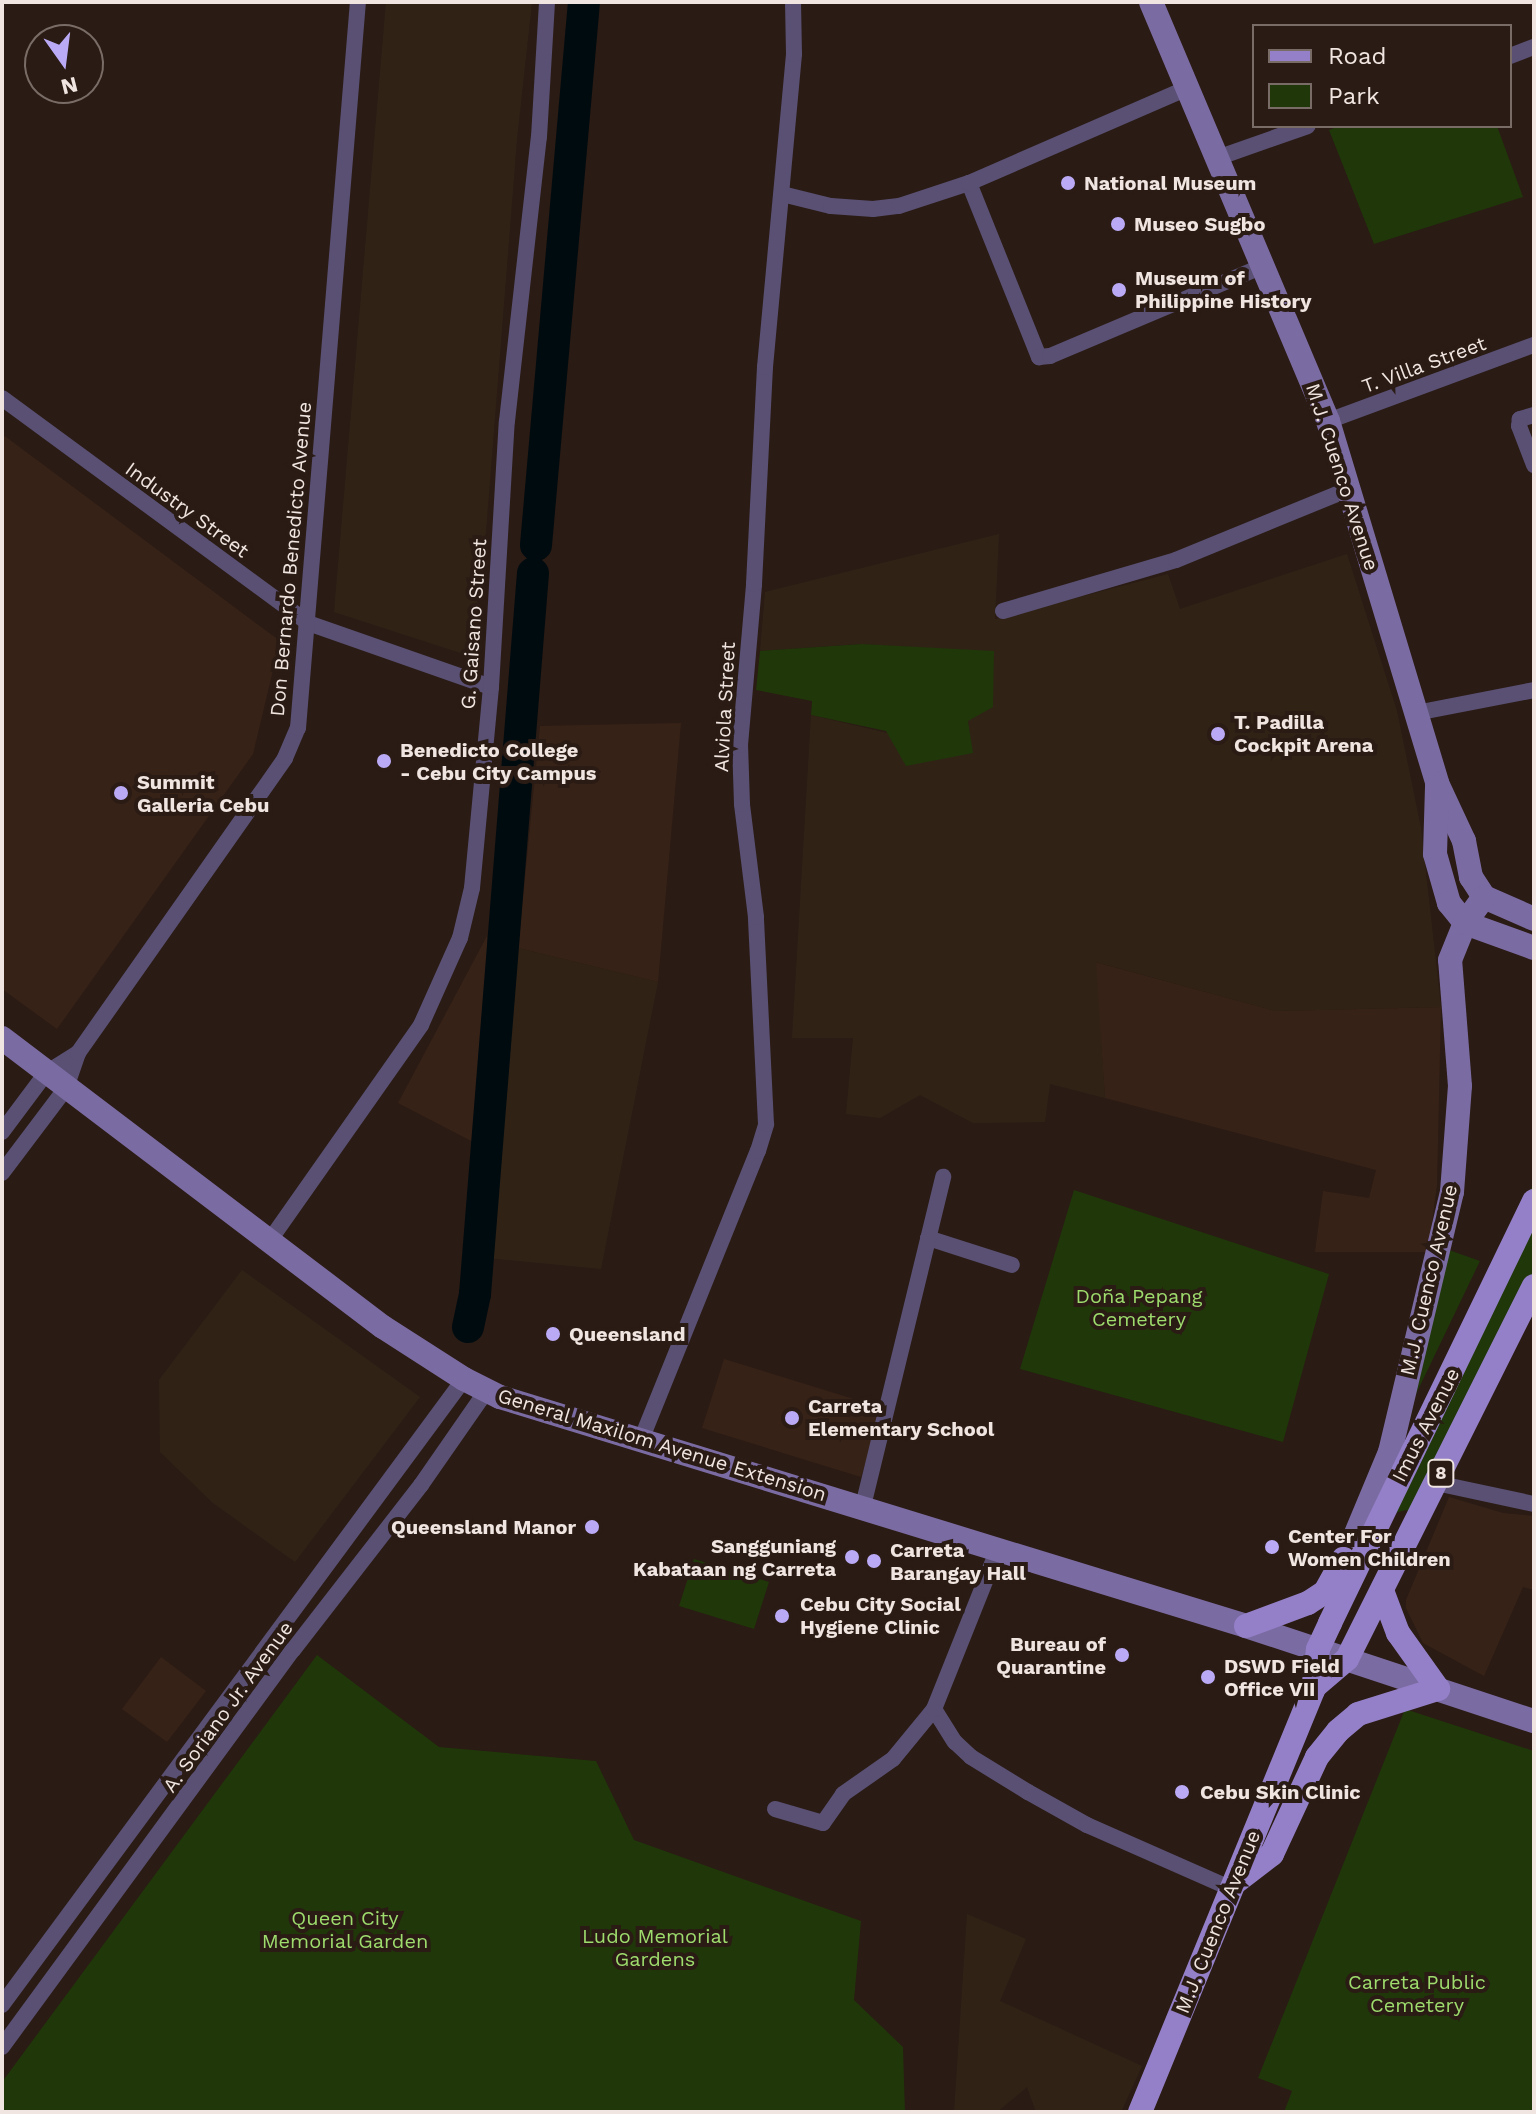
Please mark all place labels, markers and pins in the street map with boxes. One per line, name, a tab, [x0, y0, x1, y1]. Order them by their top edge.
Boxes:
place label: National Museum	[1084, 171, 1257, 195]
marker: National Museum	[1059, 174, 1077, 192]
place label: Museo Sugbo	[1134, 212, 1265, 236]
marker: Museo Sugbo	[1109, 215, 1127, 233]
place label: Museum of Philippine History	[1135, 266, 1311, 313]
marker: Museum of Philippine History	[1110, 281, 1128, 299]
place label: T. Padilla Cockpit Arena	[1234, 710, 1374, 757]
marker: T. Padilla Cockpit Arena	[1209, 725, 1227, 743]
place label: Benedicto College - Cebu City Campus	[400, 738, 597, 785]
marker: Benedicto College - Cebu City Campus	[375, 752, 393, 770]
place label: Summit Galleria Cebu	[137, 770, 270, 817]
marker: Summit Galleria Cebu	[112, 784, 130, 802]
place label: Queensland	[569, 1322, 686, 1346]
marker: Queensland	[544, 1325, 562, 1343]
place label: Carreta Elementary School	[808, 1394, 995, 1441]
marker: Carreta Elementary School	[783, 1409, 801, 1427]
place label: Queensland Manor	[391, 1515, 576, 1539]
marker: Queensland Manor	[583, 1518, 601, 1536]
place label: Center For Women Children	[1288, 1524, 1451, 1571]
place label: Sangguniang Kabataan ng Carreta	[633, 1534, 836, 1581]
place label: Carreta Barangay Hall	[890, 1538, 1026, 1585]
marker: Center For Women Children	[1263, 1538, 1281, 1556]
marker: Sangguniang Kabataan ng Carreta	[843, 1548, 861, 1566]
marker: Carreta Barangay Hall	[865, 1552, 883, 1570]
place label: Cebu City Social Hygiene Clinic	[800, 1592, 961, 1639]
marker: Cebu City Social Hygiene Clinic	[771, 1605, 793, 1627]
place label: Bureau of Quarantine	[996, 1632, 1106, 1679]
marker: Bureau of Quarantine	[1113, 1646, 1131, 1664]
place label: DSWD Field Office VII	[1224, 1654, 1340, 1701]
marker: DSWD Field Office VII	[1199, 1668, 1217, 1686]
place label: Cebu Skin Clinic	[1200, 1780, 1361, 1804]
marker: Cebu Skin Clinic	[1171, 1781, 1193, 1803]

